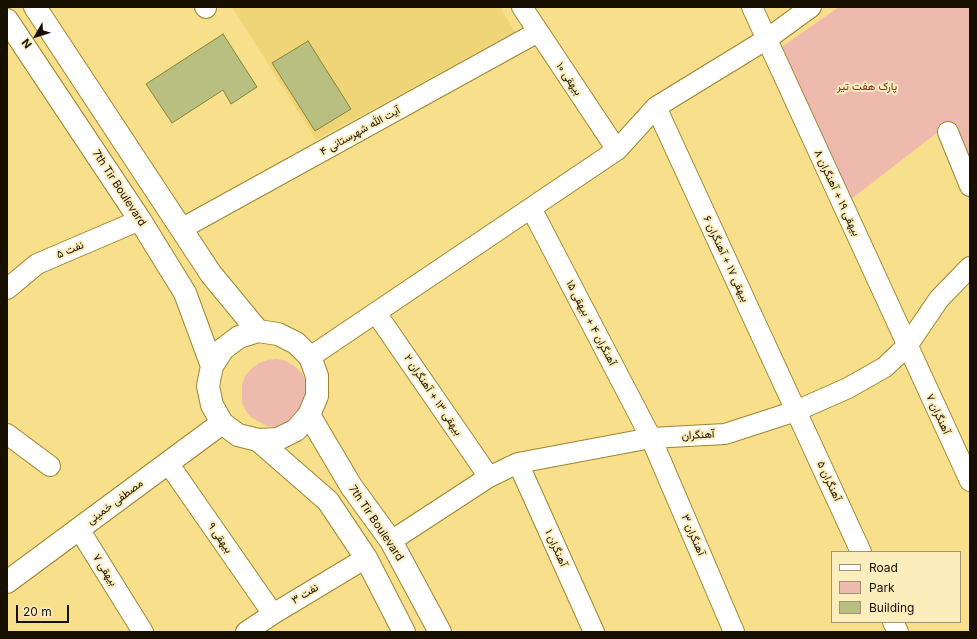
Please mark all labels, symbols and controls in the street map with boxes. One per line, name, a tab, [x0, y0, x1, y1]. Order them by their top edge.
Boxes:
north arrow	[16, 16, 56, 56]
text: N	[19, 36, 35, 51]
street label: بیهقی ۱۰	[553, 60, 585, 98]
park label: پارک هفت تیر	[837, 80, 897, 94]
street label: آیت الله شهرستانی ۴	[318, 104, 402, 158]
street label: 7th Tir Boulevard	[89, 147, 149, 229]
street label: بیهقی ۱۹ + آهنگران ۸	[811, 148, 863, 238]
street label: بیهقی ۱۷ + آهنگران ۶	[700, 214, 752, 304]
street label: نفت ۵	[54, 238, 86, 262]
street label: آهنگران ۴ + بیهقی ۱۵	[563, 278, 619, 368]
street label: بیهقی ۱۳ + آهنگران ۲	[401, 352, 465, 438]
street label: آهنگران ۷	[923, 392, 953, 436]
street label: آهنگران	[681, 428, 715, 442]
street label: آهنگران ۵	[814, 459, 844, 503]
street label: مصطفی خمینی	[84, 477, 146, 527]
street label: 7th Tir Boulevard	[346, 483, 406, 563]
street label: آهنگران ۳	[678, 512, 708, 558]
street label: بیهقی ۹	[205, 520, 235, 556]
street label: آهنگران ۱	[542, 527, 570, 569]
street label: بیهقی ۷	[90, 551, 120, 589]
legend	[831, 551, 961, 623]
text: Road	[869, 560, 898, 575]
text: Park	[869, 580, 895, 595]
street label: نفت ۳	[289, 581, 321, 607]
scale bar	[18, 597, 71, 623]
text: Building	[869, 600, 914, 615]
text: 20 m	[23, 604, 52, 619]

